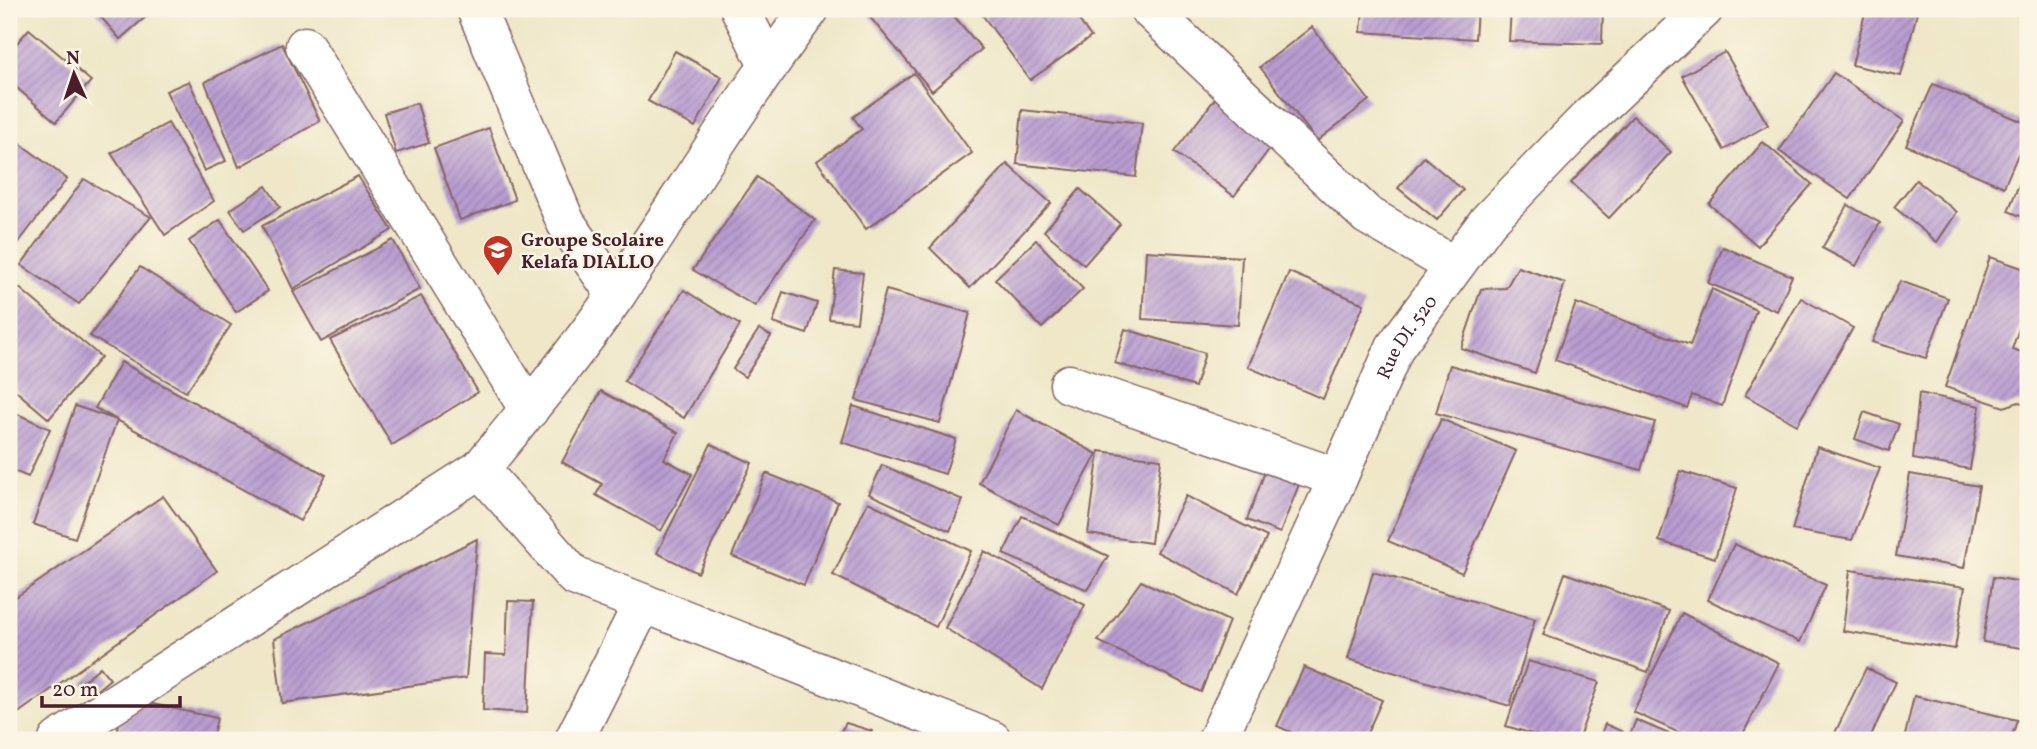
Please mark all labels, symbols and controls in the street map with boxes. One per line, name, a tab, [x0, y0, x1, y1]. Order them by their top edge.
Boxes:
north arrow	[38, 38, 108, 108]
text: N	[66, 46, 81, 72]
place label: Groupe Scolaire Kelafa DIALLO	[521, 228, 664, 276]
school or university icon: Groupe Scolaire Kelafa DIALLO	[481, 233, 515, 277]
street label: Rue DI. 520	[1372, 290, 1444, 384]
scale bar	[42, 665, 180, 709]
text: 20 m	[52, 676, 98, 705]

